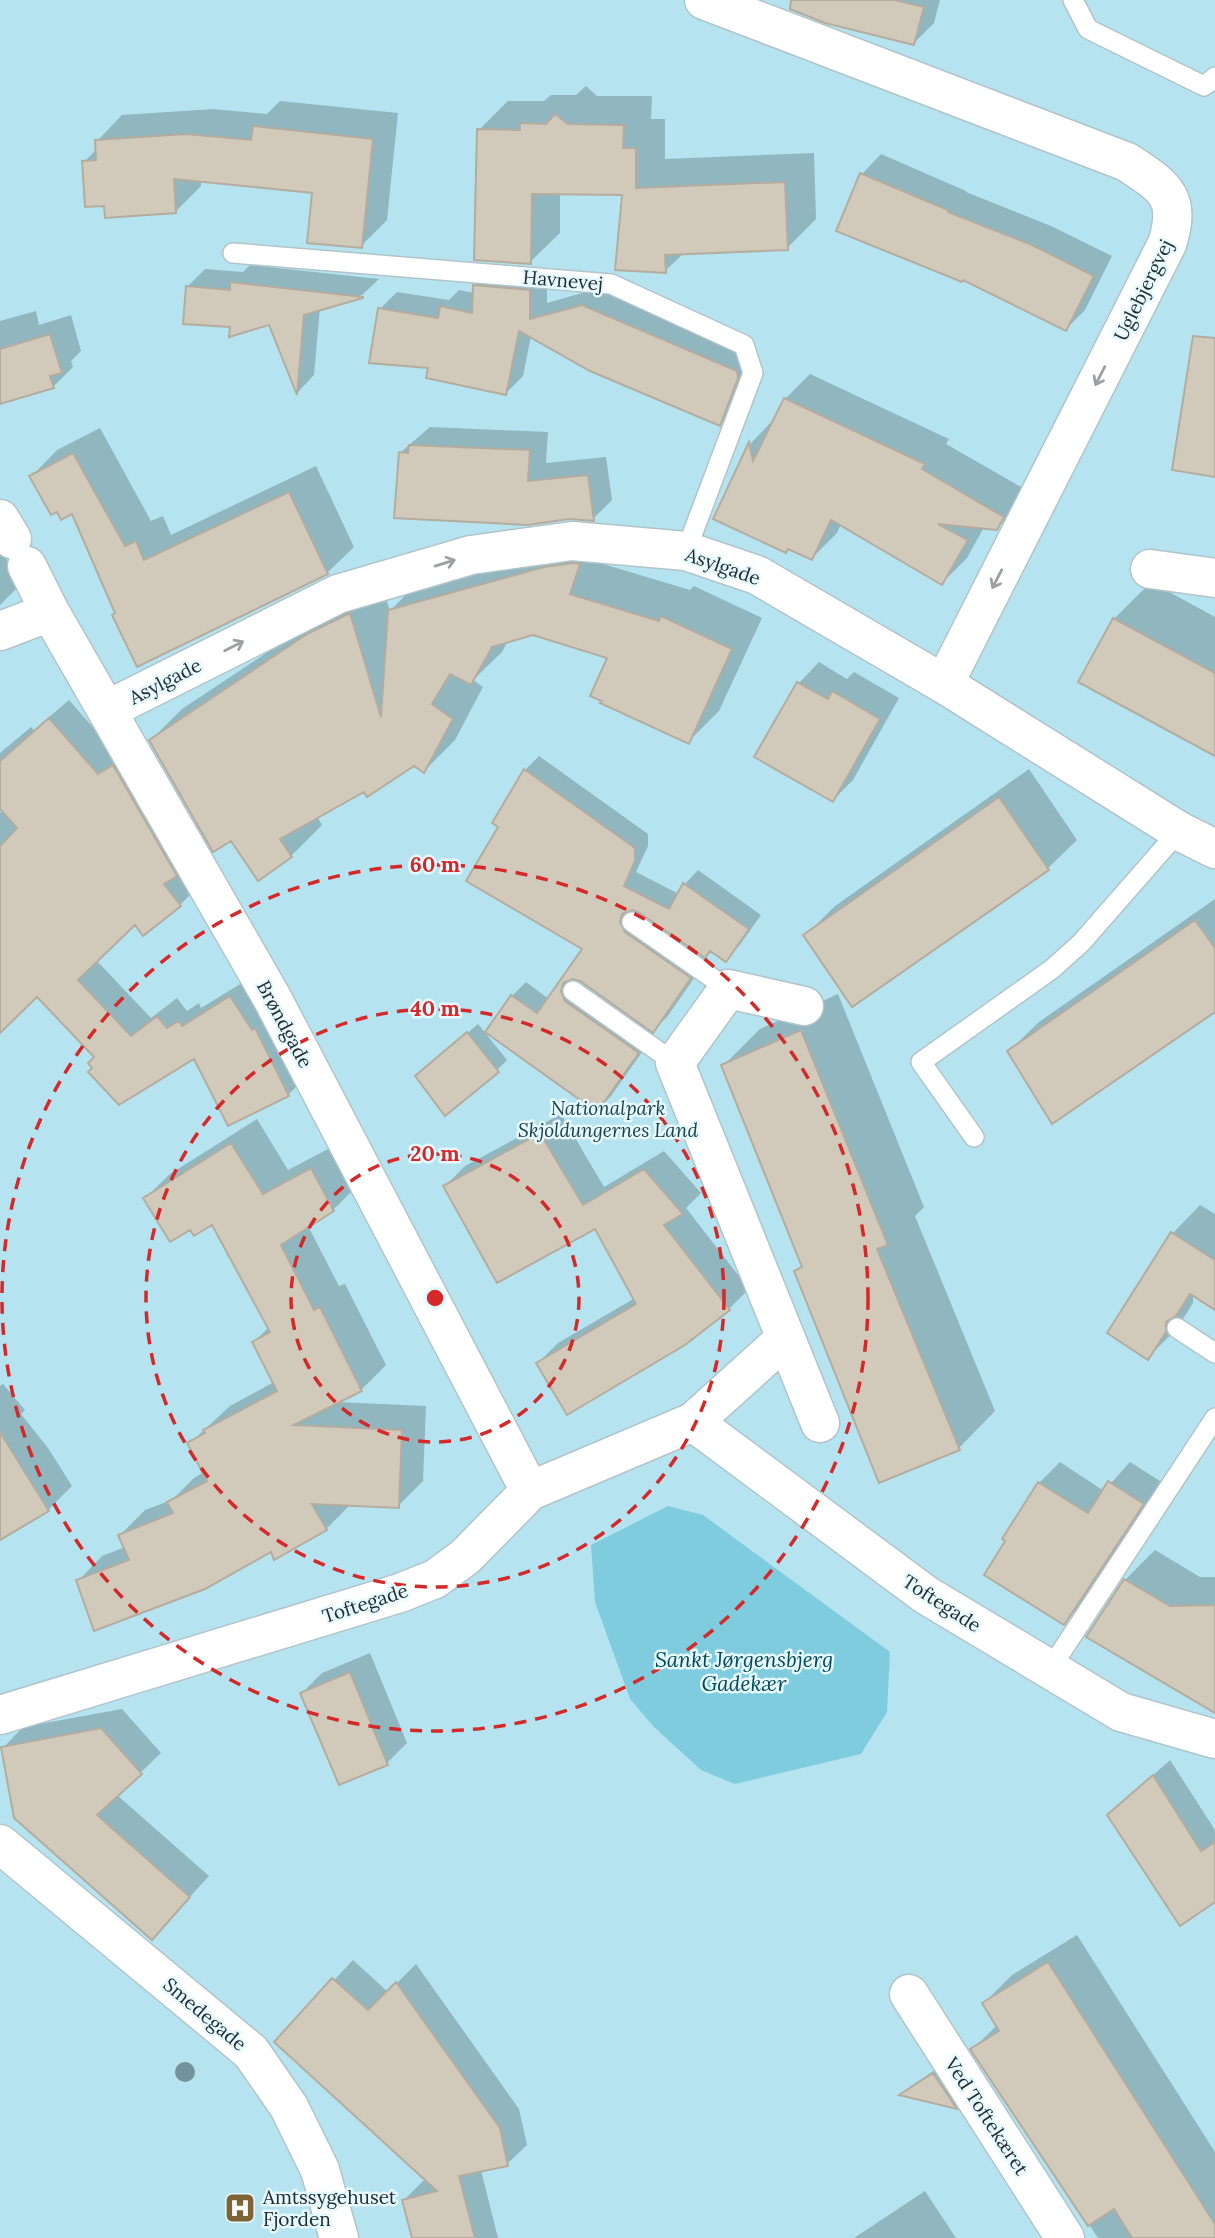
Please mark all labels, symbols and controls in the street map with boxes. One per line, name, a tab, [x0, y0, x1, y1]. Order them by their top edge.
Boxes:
street label: Uglebjergvej	[1108, 235, 1178, 345]
street label: Havnevej	[522, 265, 604, 295]
one-way arrow	[1093, 365, 1107, 386]
street label: Asylgade	[681, 542, 764, 590]
one-way arrow	[433, 555, 455, 568]
one-way arrow	[990, 568, 1004, 589]
one-way arrow	[223, 639, 244, 653]
street label: Asylgade	[124, 653, 205, 710]
text: 60 m	[410, 851, 460, 878]
street label: Brøndgade	[252, 976, 318, 1072]
text: 40 m	[410, 995, 460, 1022]
park label: Nationalpark Skjoldungernes Land	[518, 1096, 698, 1142]
text: 20 m	[410, 1140, 460, 1167]
centre of rings	[423, 1286, 447, 1310]
street label: Toftegade	[898, 1569, 986, 1637]
street label: Toftegade	[319, 1578, 411, 1628]
water label: Sankt Jørgensbjerg Gadekær	[655, 1646, 833, 1697]
street label: Smedegade	[158, 1972, 252, 2056]
street label: Ved Toftekæret	[940, 2052, 1034, 2180]
place label: Amtssygehuset Fjorden	[262, 2185, 397, 2231]
hospital icon: Amtssygehuset Fjorden	[223, 2191, 257, 2225]

